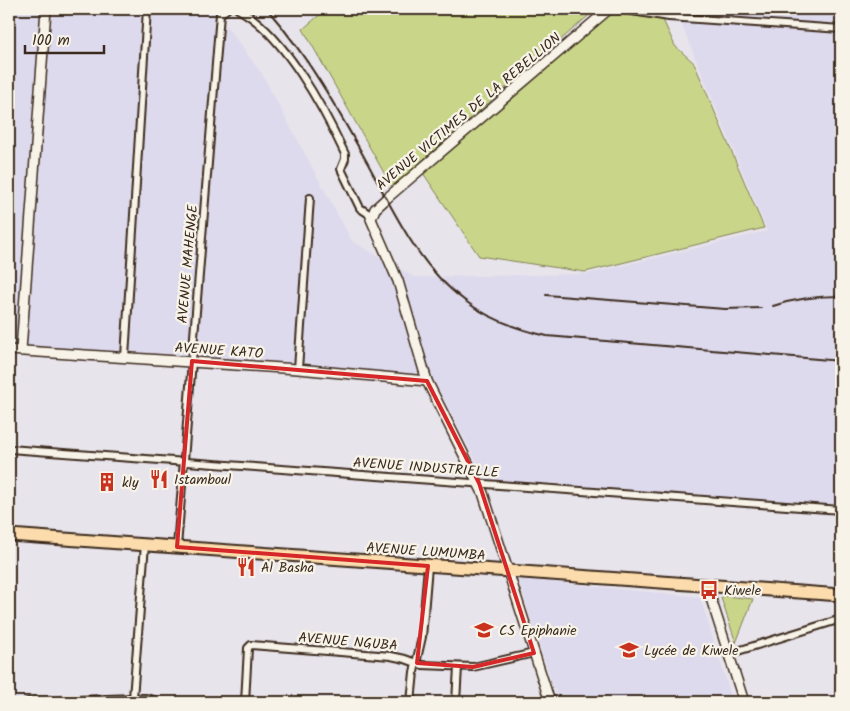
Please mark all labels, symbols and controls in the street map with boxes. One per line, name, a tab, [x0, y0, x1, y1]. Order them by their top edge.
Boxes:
scale bar	[25, 22, 104, 54]
street label: AVENUE VICTIMES DE LA REBELLION	[371, 27, 566, 196]
text: 100 m	[32, 29, 70, 53]
street label: AVENUE MAHENGE	[172, 203, 204, 324]
street label: AVENUE KATO	[174, 337, 264, 365]
street label: AVENUE INDUSTRIELLE	[352, 452, 500, 484]
restaurant icon: Istamboul	[148, 468, 170, 490]
place label: Istamboul	[174, 469, 232, 491]
building icon: kly	[96, 471, 118, 493]
place label: kly	[122, 472, 139, 494]
street label: AVENUE LUMUMBA	[365, 537, 486, 567]
restaurant icon: Al Basha	[235, 556, 257, 578]
place label: Al Basha	[261, 557, 314, 579]
bus stop icon: Kiwele	[698, 579, 720, 601]
place label: Kiwele	[724, 580, 762, 602]
school or university icon: CS Epiphanie	[473, 619, 495, 641]
place label: CS Epiphanie	[499, 620, 577, 642]
street label: AVENUE NGUBA	[297, 627, 399, 657]
school or university icon: Lycée de Kiwele	[618, 639, 640, 661]
place label: Lycée de Kiwele	[644, 640, 739, 662]

